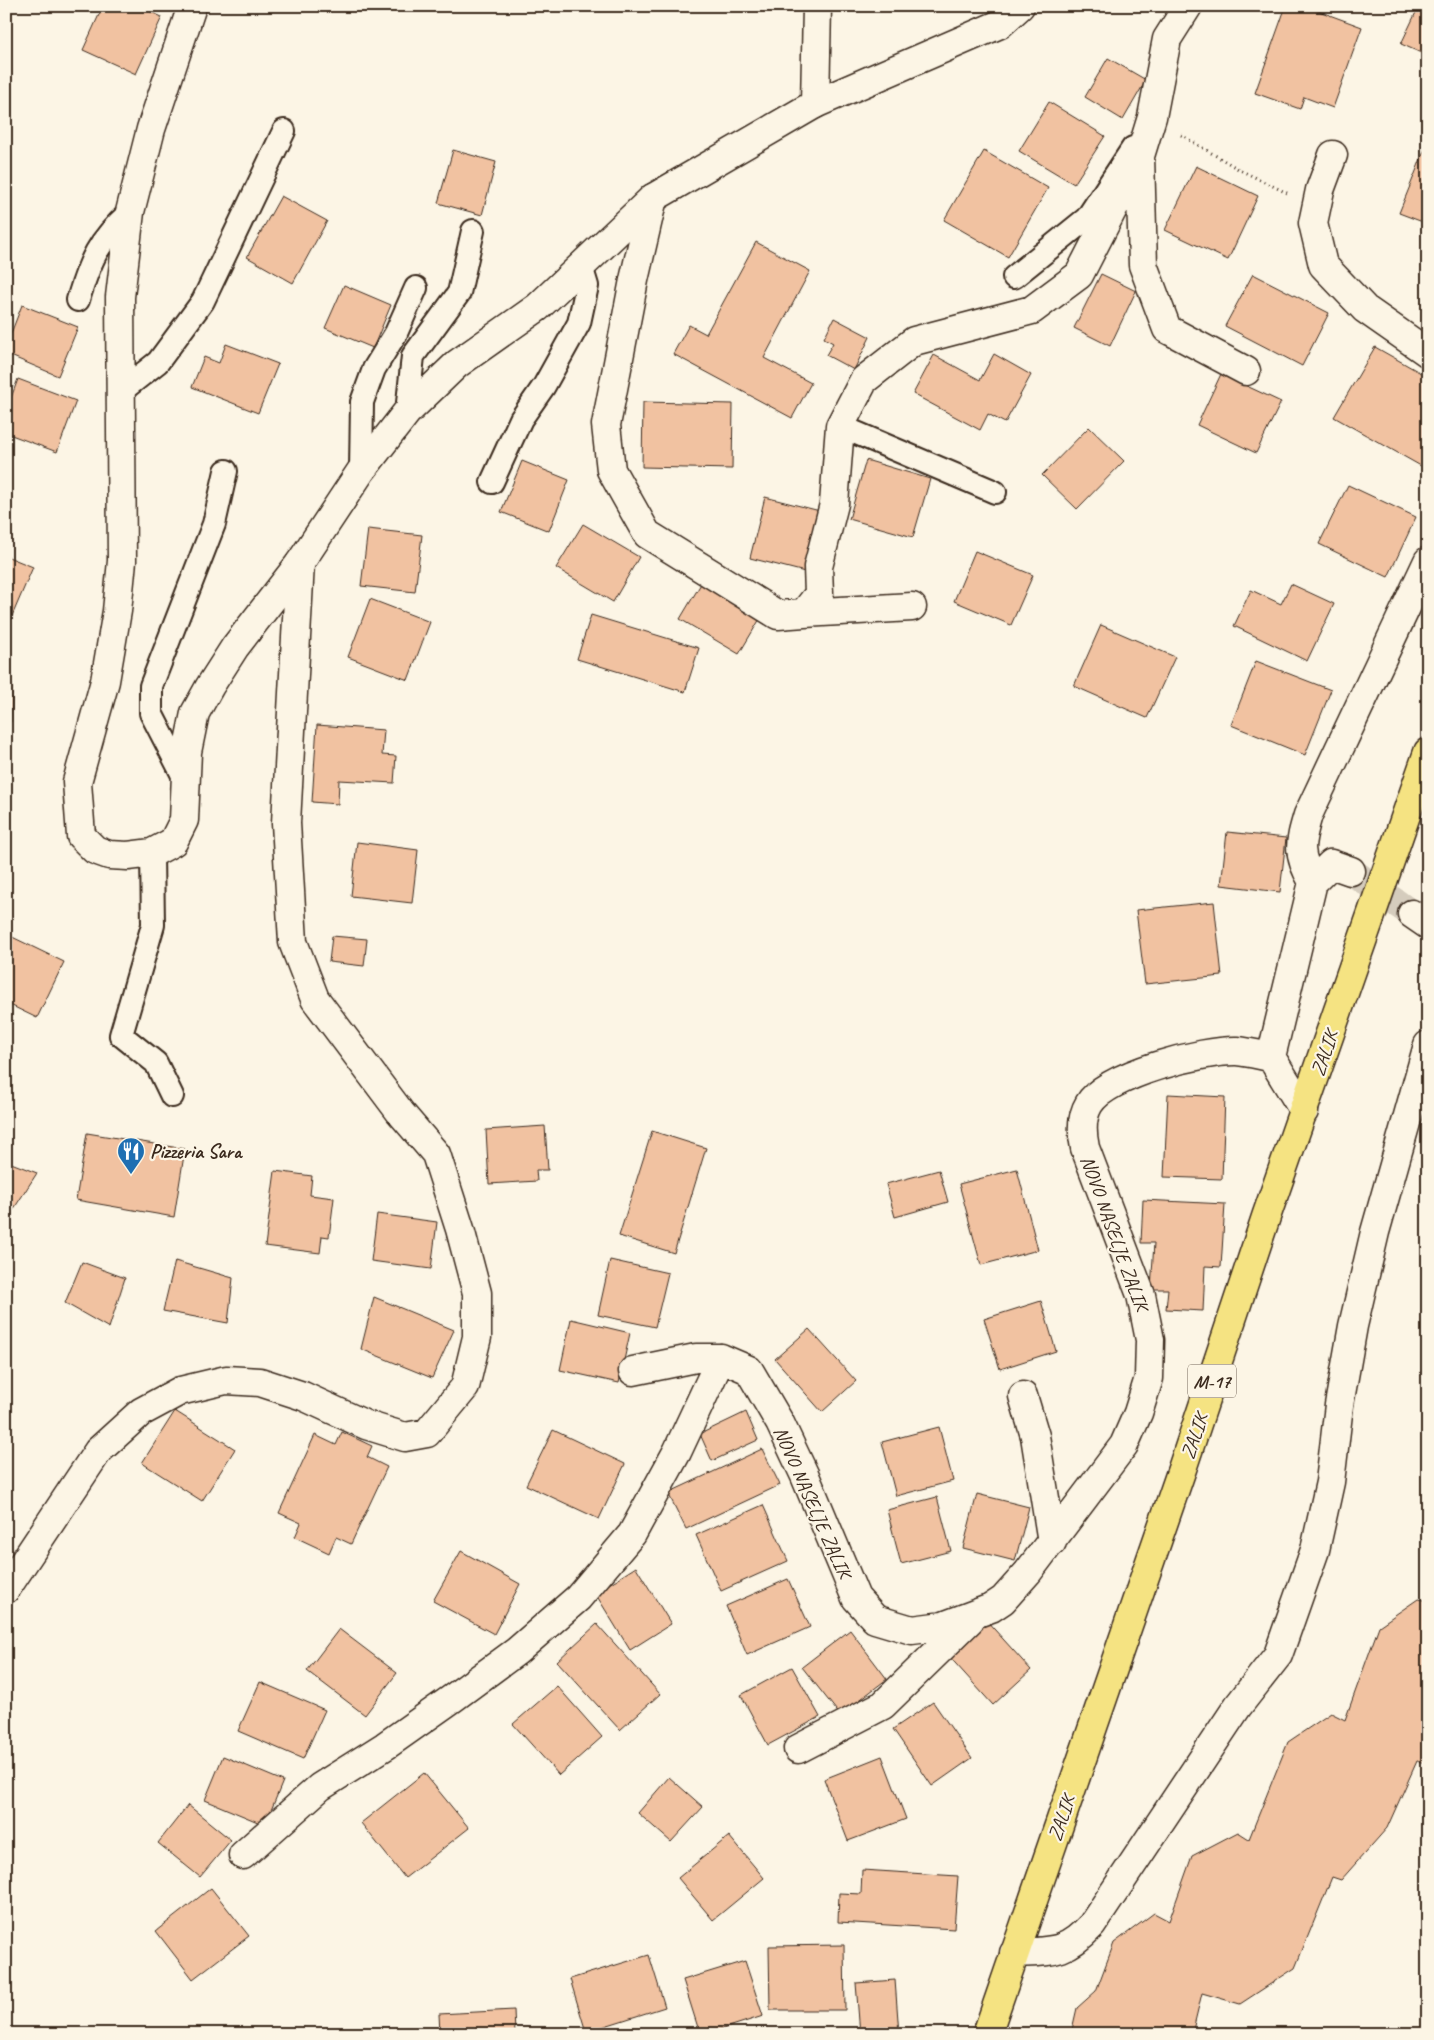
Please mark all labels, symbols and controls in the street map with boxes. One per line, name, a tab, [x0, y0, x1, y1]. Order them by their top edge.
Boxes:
street label: ZALIK	[1305, 1024, 1345, 1079]
restaurant icon: Pizzeria Sara	[116, 1136, 146, 1175]
place label: Pizzeria Sara	[150, 1139, 243, 1164]
street label: NOVO NASELJE ZALIK	[1075, 1152, 1155, 1317]
road number: M-17	[1188, 1364, 1236, 1398]
street label: ZALIK	[1175, 1407, 1215, 1462]
street label: NOVO NASELJE ZALIK	[768, 1423, 858, 1585]
street label: ZALIK	[1042, 1789, 1082, 1844]

